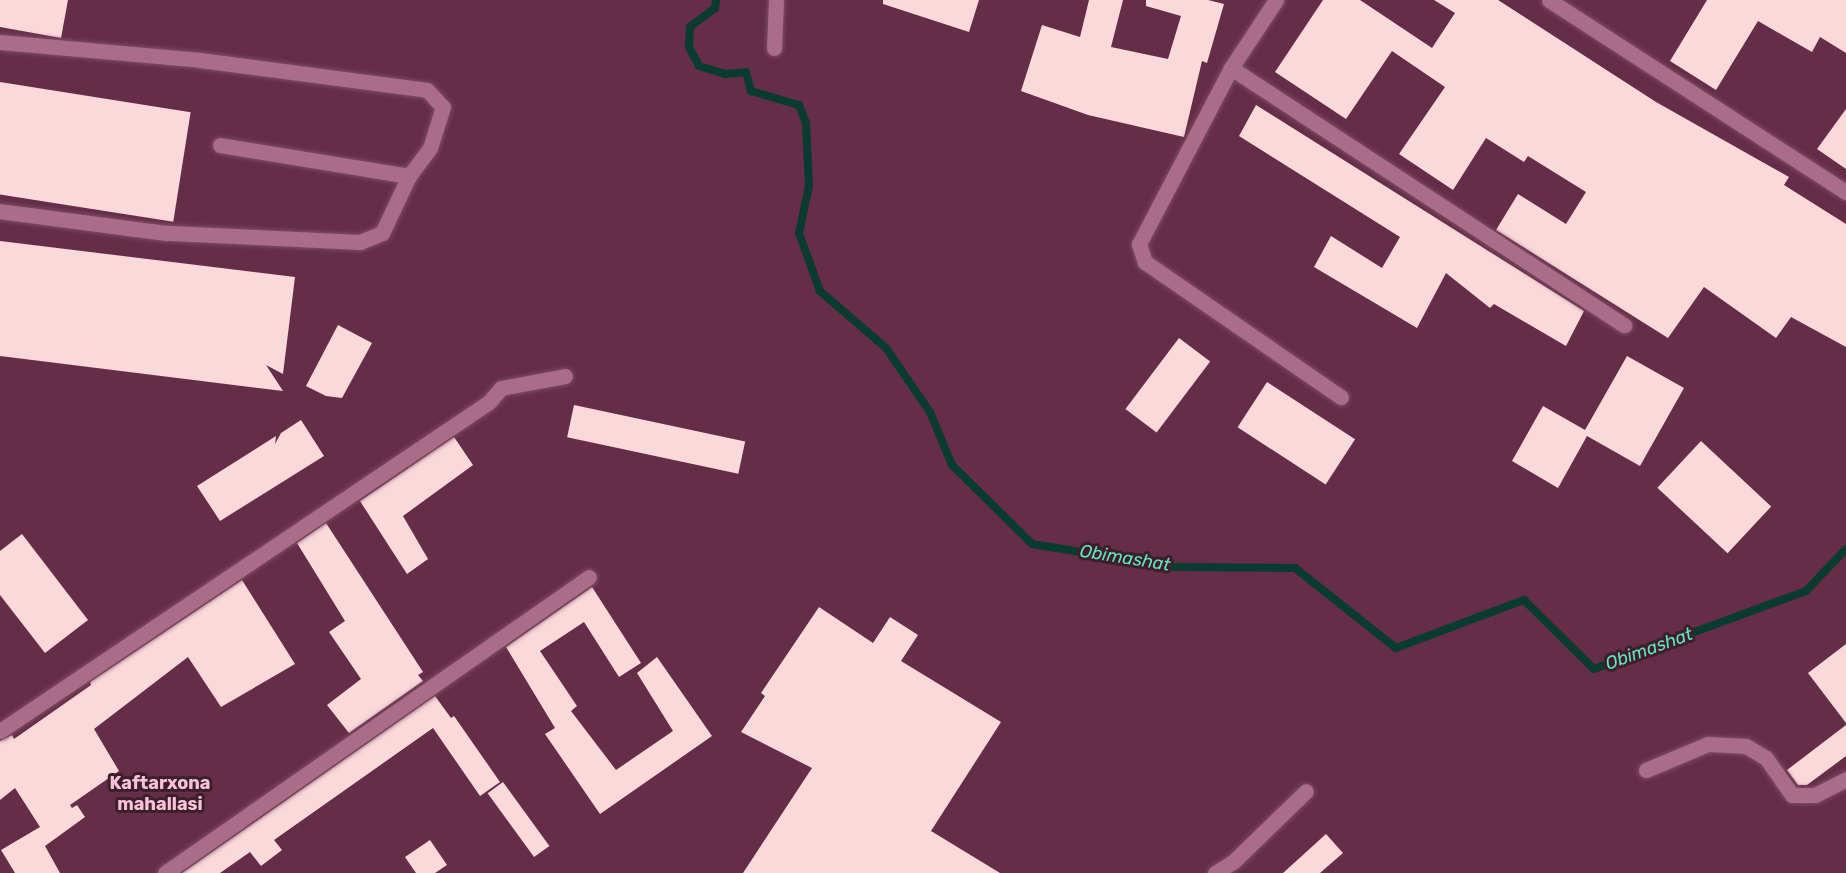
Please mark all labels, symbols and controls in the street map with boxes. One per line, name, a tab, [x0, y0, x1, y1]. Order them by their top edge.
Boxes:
water label: Obimashat	[1078, 540, 1172, 576]
water label: Obimashat	[1602, 623, 1696, 675]
district label: Kaftarxona mahallasi	[110, 773, 210, 816]

